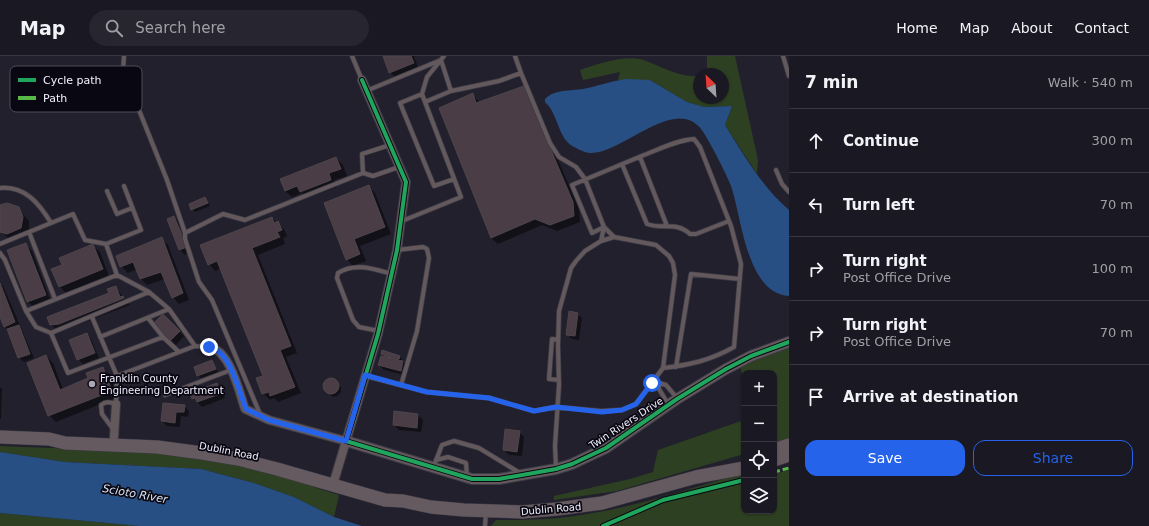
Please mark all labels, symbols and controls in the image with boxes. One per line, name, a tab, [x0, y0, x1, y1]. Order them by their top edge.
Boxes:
search box	[89, 10, 369, 46]
text: Map	[20, 17, 65, 39]
icon: search	[103, 17, 125, 39]
text: Search here	[135, 19, 225, 37]
text: Home	[896, 20, 938, 36]
text: Map	[960, 20, 989, 36]
text: About	[1011, 20, 1053, 36]
text: Contact	[1075, 20, 1129, 36]
legend	[10, 66, 142, 112]
north arrow	[693, 68, 729, 104]
text: 7 min	[805, 72, 858, 92]
text: Cycle path	[43, 74, 102, 87]
text: Walk · 540 m	[1048, 75, 1133, 90]
text: Path	[43, 92, 67, 105]
icon: ahead	[805, 130, 827, 152]
text: Continue	[843, 132, 919, 150]
text: 300 m	[1091, 133, 1133, 148]
icon: left	[805, 194, 827, 216]
text: Turn left	[843, 196, 915, 214]
text: 70 m	[1100, 197, 1133, 212]
text: Turn right	[843, 252, 927, 270]
icon: right	[805, 258, 827, 280]
text: 100 m	[1091, 261, 1133, 276]
text: Post Office Drive	[843, 270, 951, 285]
text: Turn right	[843, 316, 927, 334]
icon: right	[805, 322, 827, 344]
text: 70 m	[1100, 325, 1133, 340]
text: Post Office Drive	[843, 334, 951, 349]
route end	[200, 338, 218, 356]
map controls	[741, 370, 777, 514]
button: +	[741, 370, 777, 406]
place label: Franklin County Engineering Department	[100, 373, 224, 396]
route start	[643, 374, 661, 392]
marker: Franklin County Engineering Department	[87, 379, 97, 389]
icon: arrive	[805, 386, 827, 408]
text: Arrive at destination	[843, 388, 1018, 406]
street label: Twin Rivers Drive	[586, 395, 665, 452]
button: −	[741, 406, 777, 442]
street label: Dublin Road	[198, 440, 260, 462]
button: Save	[805, 440, 965, 476]
button: Share	[973, 440, 1133, 476]
button: locate	[741, 442, 777, 478]
button: layers	[741, 478, 777, 514]
water label: Scioto River	[101, 482, 170, 506]
street label: Dublin Road	[520, 501, 582, 517]

